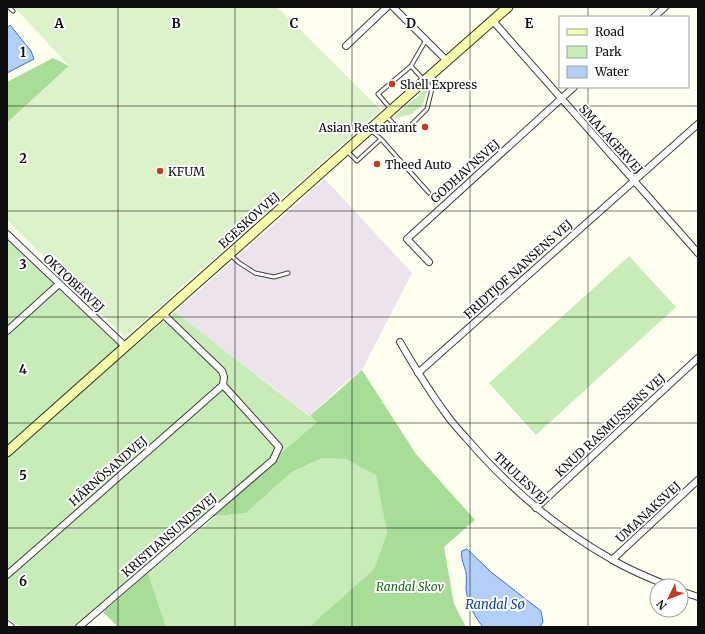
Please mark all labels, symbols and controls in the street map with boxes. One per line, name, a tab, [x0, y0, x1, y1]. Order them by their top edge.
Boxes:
text: A	[53, 15, 64, 32]
text: B	[171, 15, 181, 32]
text: C	[290, 15, 299, 32]
text: D	[406, 15, 416, 32]
text: E	[525, 15, 534, 32]
legend	[559, 16, 689, 88]
text: Road	[595, 24, 624, 39]
text: 1	[20, 44, 26, 61]
text: Park	[595, 44, 622, 59]
text: Water	[594, 64, 630, 79]
place label: Shell Express	[400, 77, 477, 92]
marker: Shell Express	[387, 79, 397, 89]
street label: SMALAGERVEJ	[576, 101, 646, 177]
place label: Asian Restaurant	[318, 120, 417, 135]
marker: Asian Restaurant	[420, 122, 430, 132]
street label: GODHAVNSVEJ	[427, 136, 503, 206]
text: 2	[19, 150, 27, 167]
place label: Theed Auto	[385, 157, 451, 172]
marker: Theed Auto	[372, 159, 382, 169]
place label: KFUM	[168, 164, 205, 179]
marker: KFUM	[155, 166, 165, 176]
street label: EGESKOVVEJ	[215, 188, 283, 251]
street label: FRIDTJOF NANSENS VEJ	[461, 216, 576, 322]
street label: OKTOBERVEJ	[41, 251, 108, 315]
text: 3	[19, 256, 27, 273]
text: 4	[19, 361, 28, 378]
street label: KNUD RASMUSSENS VEJ	[552, 370, 668, 480]
street label: HÄRNÖSANDVEJ	[66, 433, 150, 509]
street label: THULESVEJ	[491, 449, 552, 507]
text: 5	[19, 467, 27, 484]
street label: UMANAKSVEJ	[613, 478, 684, 546]
street label: KRISTIANSUNDSVEJ	[119, 490, 220, 580]
text: 6	[19, 573, 27, 590]
north arrow	[649, 578, 689, 618]
park label: Randal Skov	[376, 579, 445, 594]
water label: Randal Sø	[465, 596, 525, 613]
text: N	[653, 597, 670, 613]

